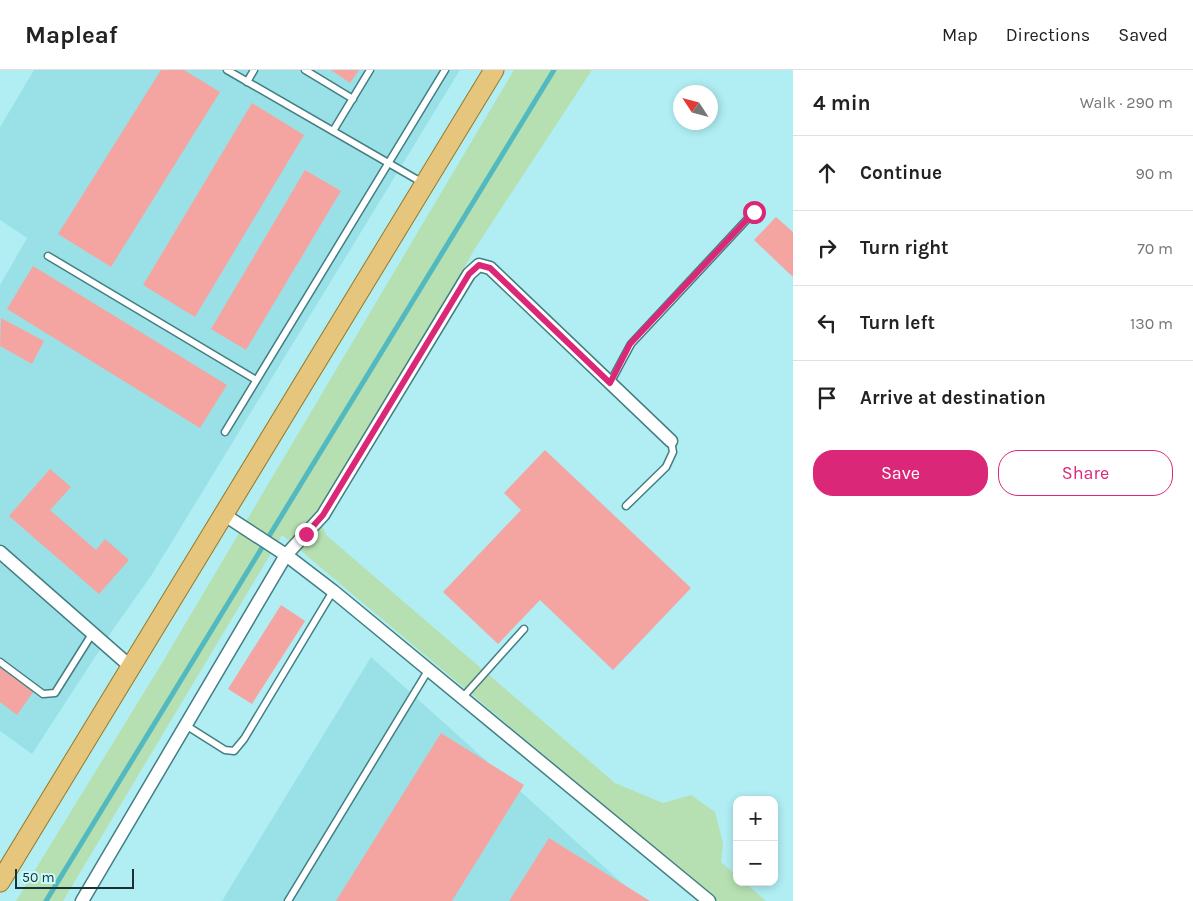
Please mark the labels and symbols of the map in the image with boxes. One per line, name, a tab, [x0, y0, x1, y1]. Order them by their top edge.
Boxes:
north arrow	[673, 85, 718, 130]
route start	[743, 201, 766, 224]
route end	[295, 523, 318, 546]
scale bar	[15, 866, 134, 889]

